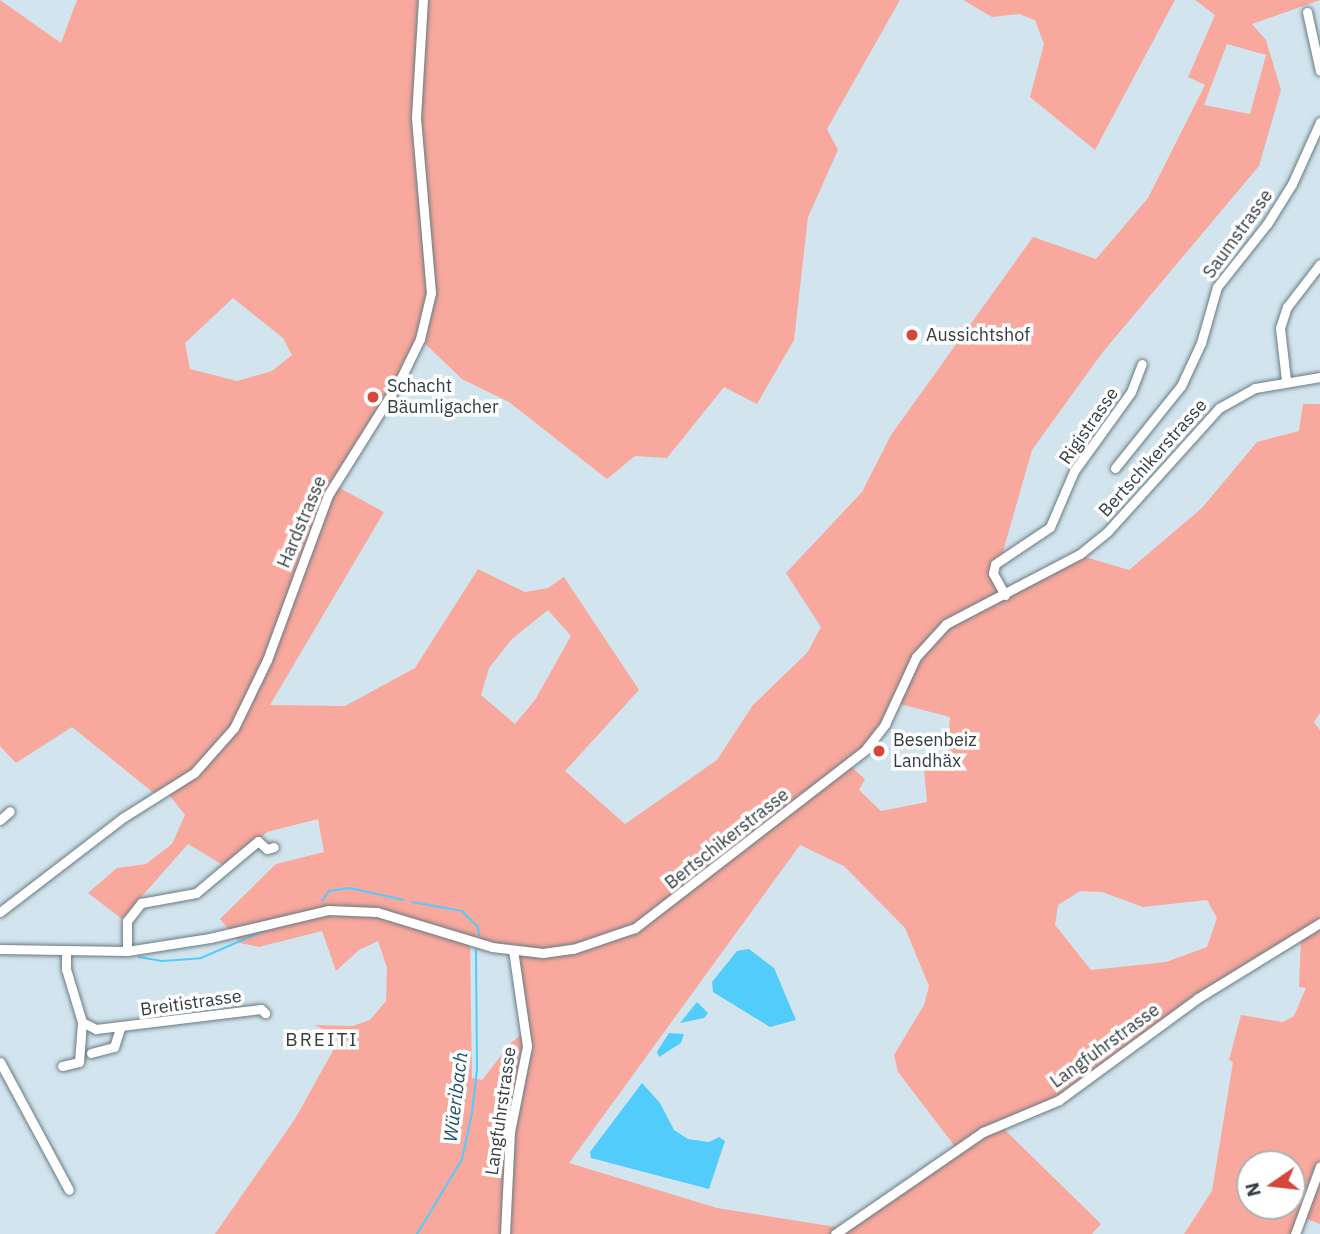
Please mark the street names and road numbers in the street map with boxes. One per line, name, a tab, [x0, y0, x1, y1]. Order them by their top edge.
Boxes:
street label: Saumstrasse	[1199, 185, 1277, 283]
street label: Rigistrasse	[1055, 384, 1123, 468]
street label: Bertschikerstrasse	[1094, 395, 1212, 521]
street label: Hardstrasse	[273, 473, 331, 571]
street label: Bertschikerstrasse	[661, 784, 793, 894]
street label: Breitistrasse	[139, 985, 243, 1021]
street label: Langfuhrstrasse	[1046, 999, 1164, 1093]
street label: Langfuhrstrasse	[481, 1045, 521, 1177]

